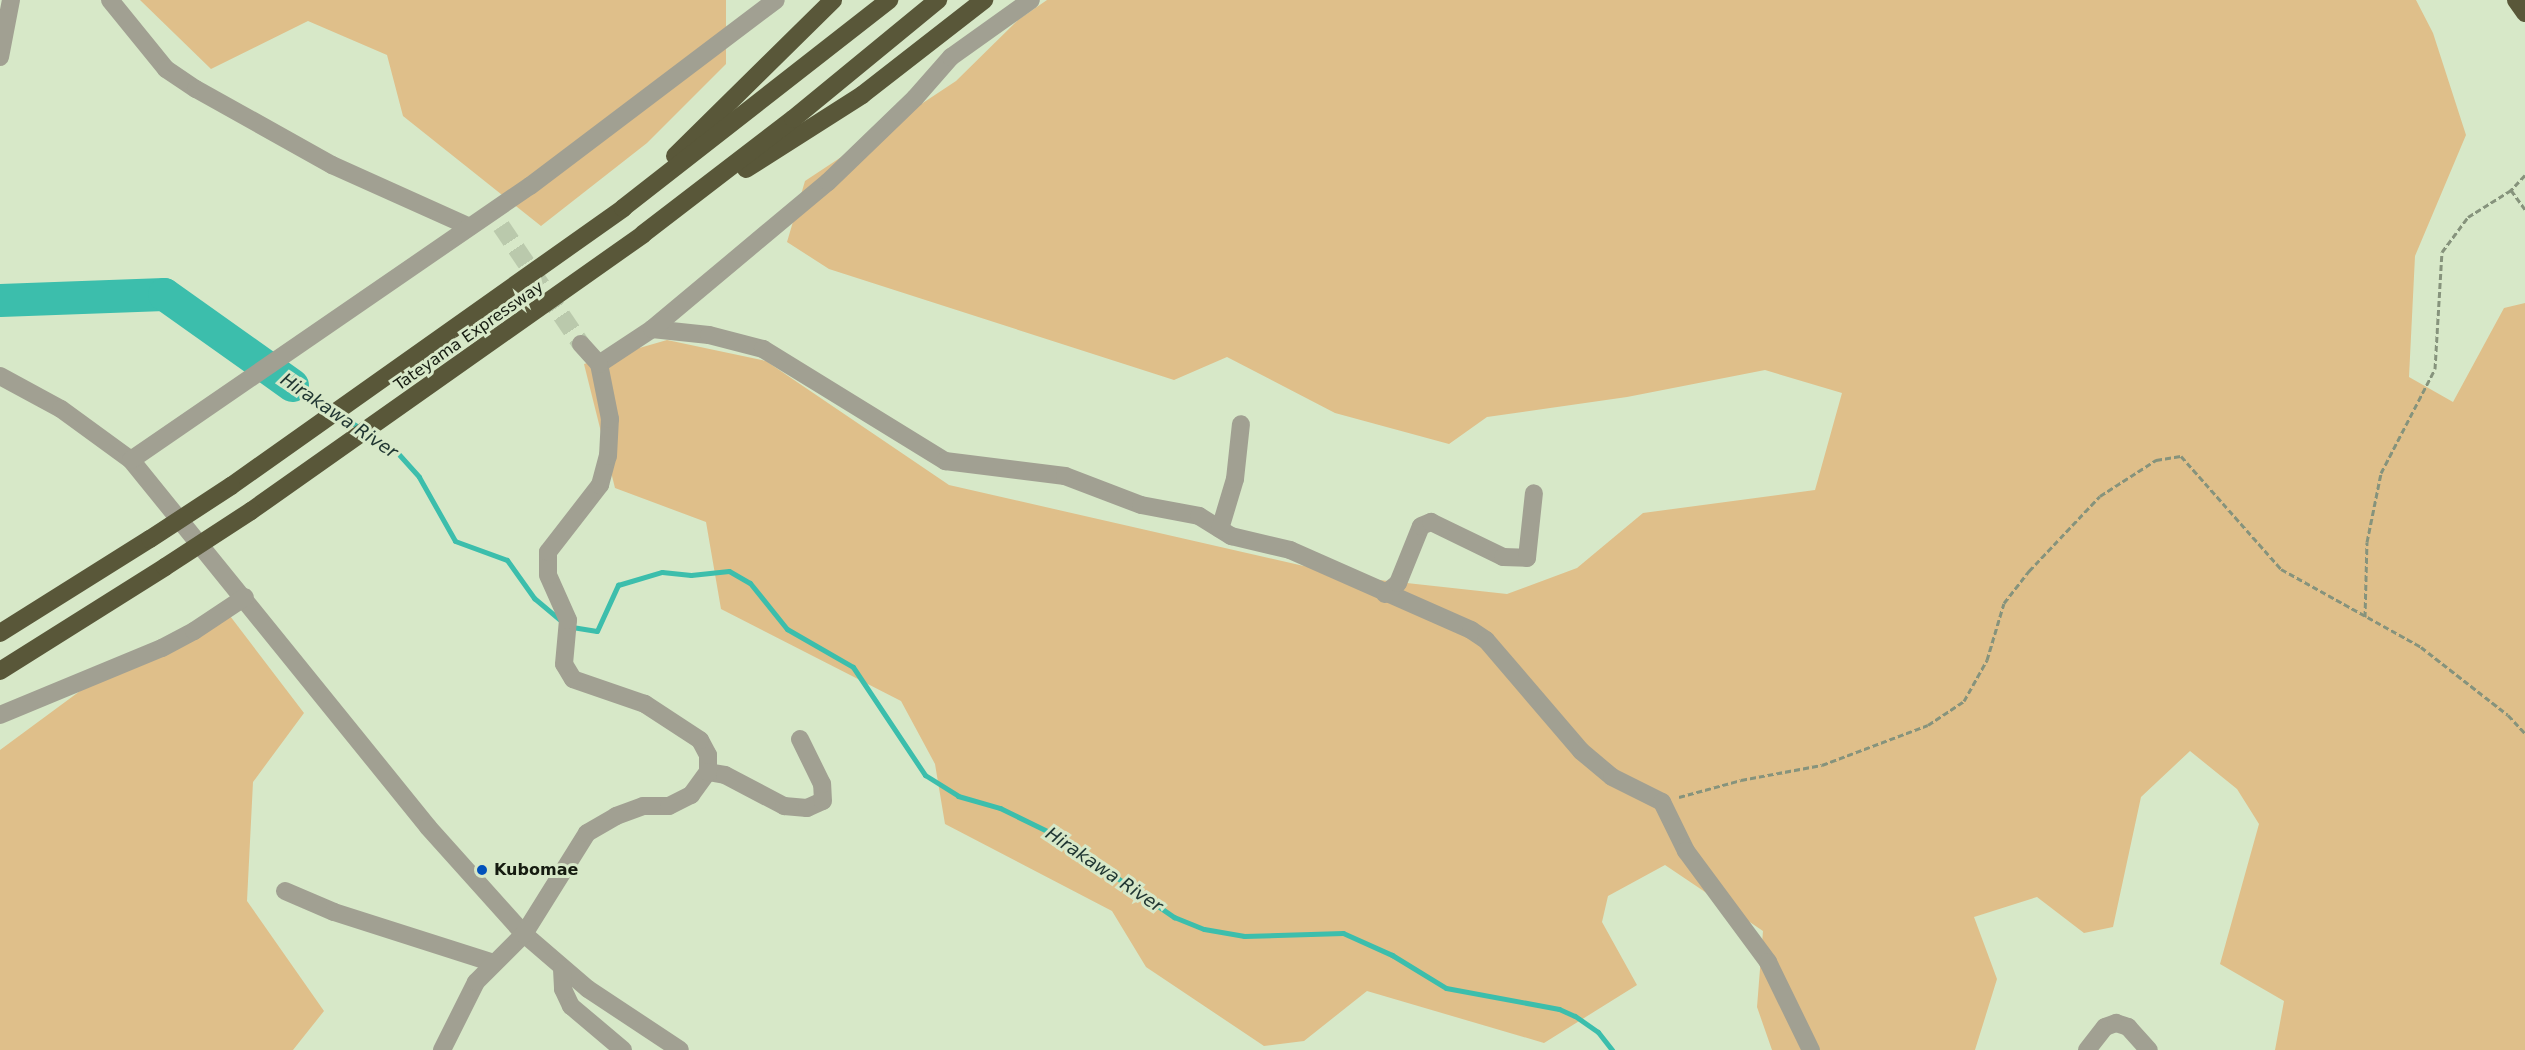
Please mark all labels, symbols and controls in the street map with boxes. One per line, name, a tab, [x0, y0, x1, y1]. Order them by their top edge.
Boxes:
street label: Tateyama Expressway	[391, 277, 547, 395]
water label: Hirakawa River	[276, 369, 402, 463]
water label: Hirakawa River	[1041, 823, 1167, 917]
place label: Kubomae	[494, 860, 578, 880]
marker: Kubomae	[475, 863, 489, 877]

